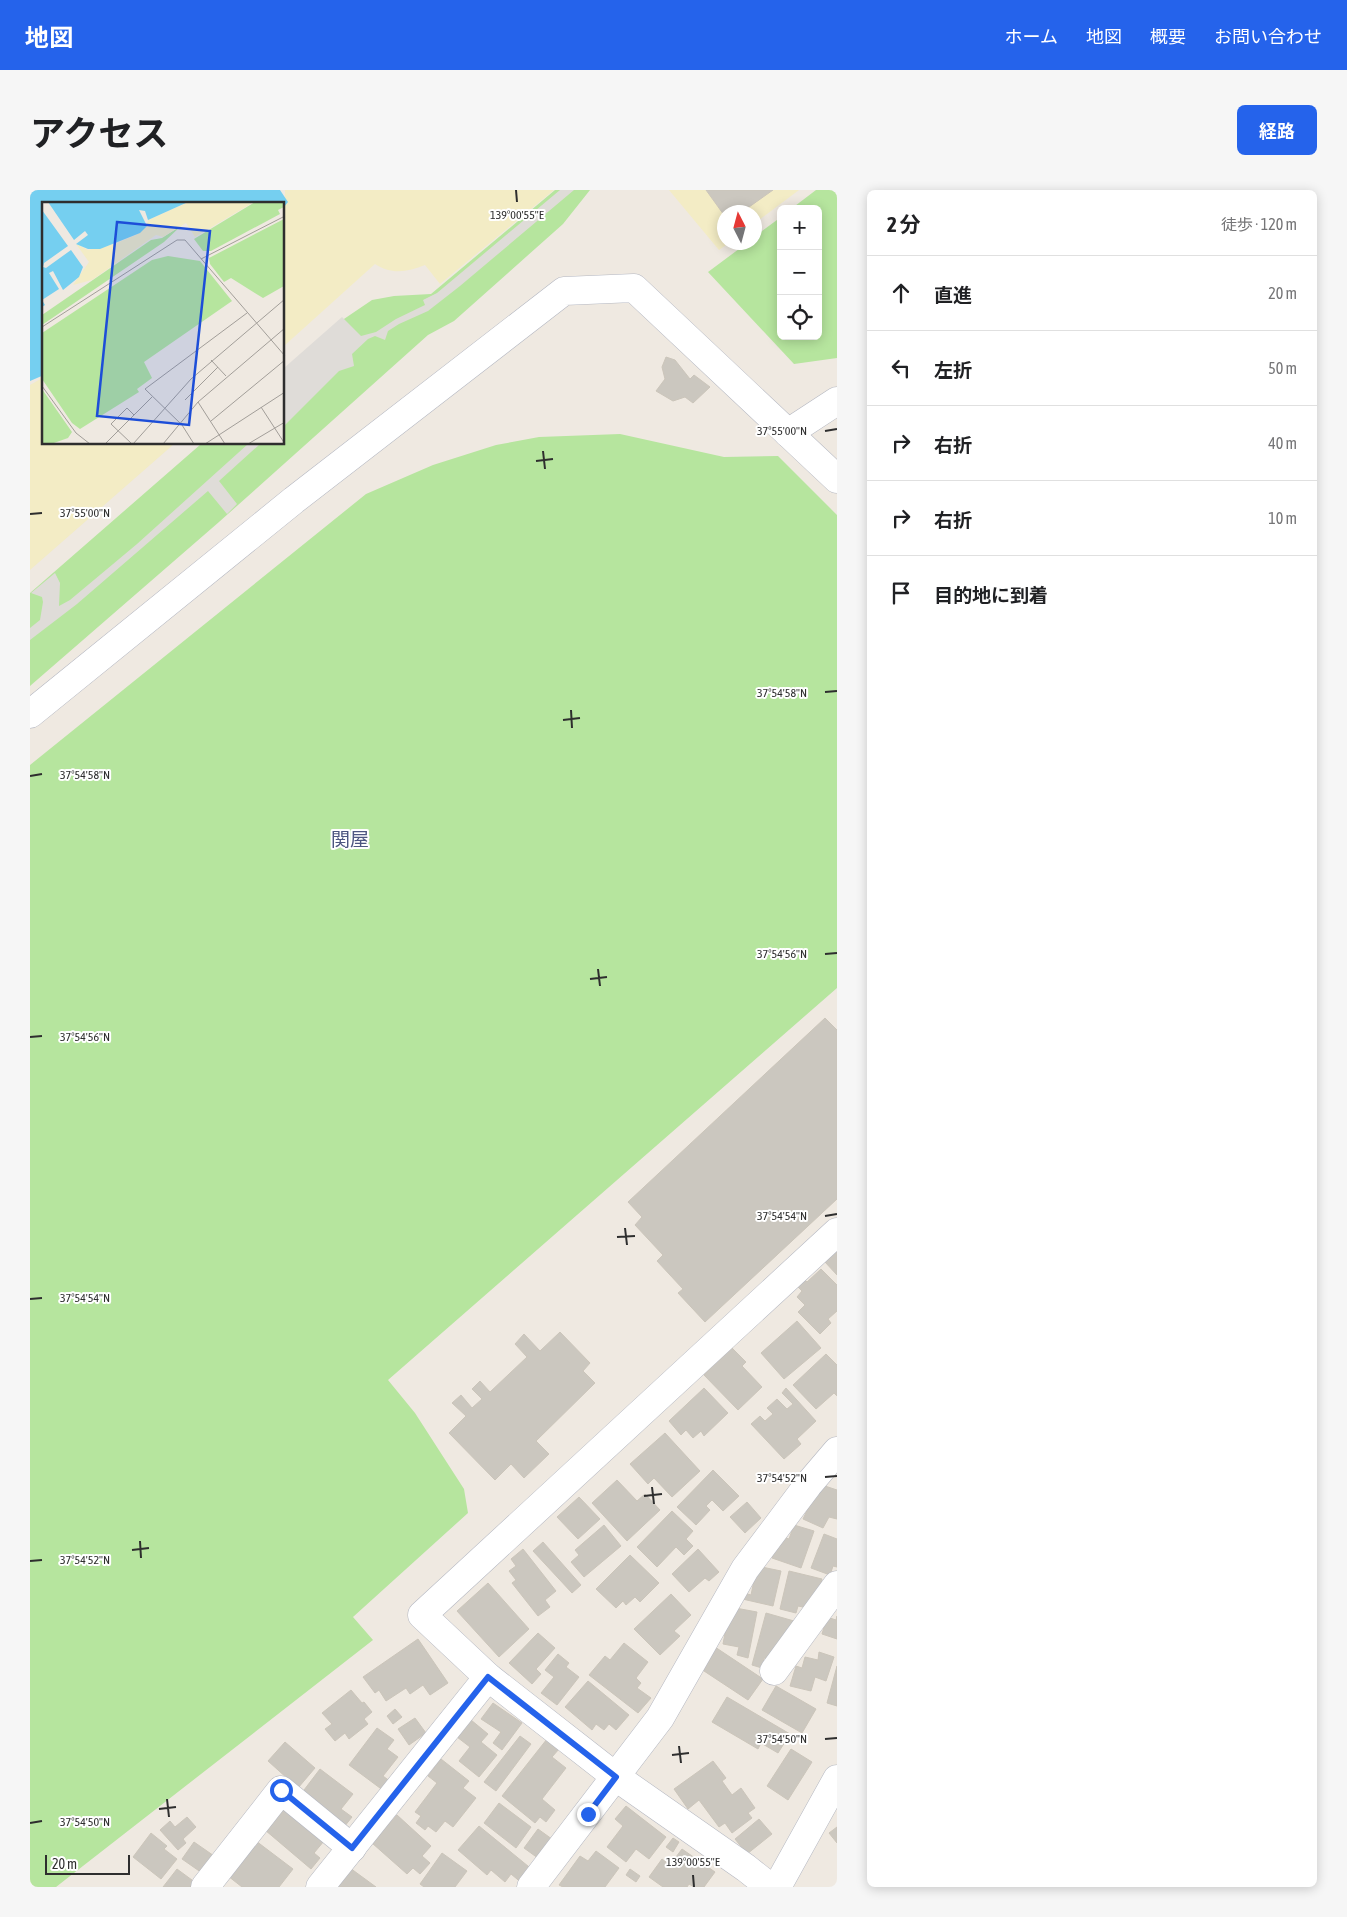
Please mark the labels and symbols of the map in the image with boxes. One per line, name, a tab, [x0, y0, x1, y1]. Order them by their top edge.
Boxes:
inset map	[42, 202, 285, 445]
north arrow	[717, 205, 762, 250]
text: 139°00'55"E	[490, 208, 544, 222]
text: 37°55'00"N	[757, 424, 807, 438]
text: 37°55'00"N	[60, 506, 110, 520]
text: 37°54'58"N	[757, 686, 807, 700]
text: 37°54'58"N	[60, 768, 110, 782]
district label: 関屋	[331, 828, 369, 850]
text: 37°54'56"N	[757, 947, 807, 961]
text: 37°54'56"N	[60, 1030, 110, 1044]
text: 37°54'54"N	[757, 1209, 807, 1223]
text: 37°54'54"N	[60, 1291, 110, 1305]
text: 37°54'52"N	[757, 1471, 807, 1485]
text: 37°54'52"N	[60, 1553, 110, 1567]
text: 37°54'50"N	[757, 1732, 807, 1746]
route start	[270, 1779, 293, 1802]
route end	[577, 1803, 600, 1826]
text: 37°54'50"N	[60, 1815, 110, 1829]
scale bar	[45, 1852, 130, 1875]
text: 139°00'55"E	[666, 1855, 720, 1869]

